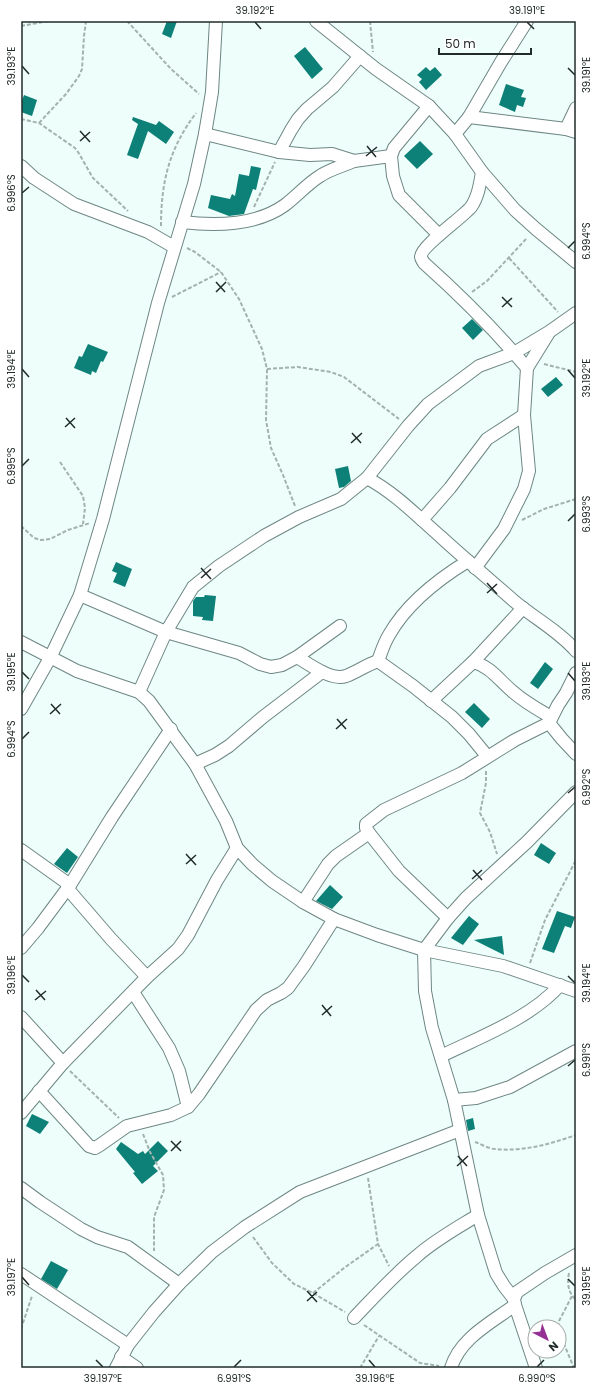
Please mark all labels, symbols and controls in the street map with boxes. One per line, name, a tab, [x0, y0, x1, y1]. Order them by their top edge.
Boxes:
text: 39.192°E	[236, 3, 274, 18]
text: 39.191°E	[509, 3, 545, 18]
scale bar	[439, 30, 531, 56]
text: 50 m	[445, 35, 476, 52]
text: 39.193°E	[4, 47, 19, 85]
text: 39.191°E	[579, 57, 594, 93]
text: 6.996°S	[4, 174, 19, 212]
text: 6.994°S	[579, 222, 594, 260]
text: 39.194°E	[4, 349, 19, 389]
text: 39.192°E	[579, 359, 594, 397]
text: 6.995°S	[4, 447, 19, 485]
text: 6.993°S	[579, 495, 594, 532]
text: 39.195°E	[4, 652, 19, 692]
text: 39.193°E	[579, 662, 594, 700]
text: 6.994°S	[4, 720, 19, 758]
text: 6.992°S	[579, 768, 594, 805]
text: 39.196°E	[4, 955, 19, 995]
text: 39.194°E	[579, 963, 594, 1003]
text: 6.991°S	[579, 1043, 594, 1077]
text: 39.197°E	[4, 1258, 19, 1296]
text: 39.195°E	[579, 1266, 594, 1306]
north arrow	[527, 1319, 567, 1359]
text: N	[545, 1338, 562, 1355]
text: 39.197°E	[84, 1371, 122, 1386]
text: 6.991°S	[217, 1371, 251, 1386]
text: 39.196°E	[355, 1371, 395, 1386]
text: 6.990°S	[518, 1371, 556, 1386]

